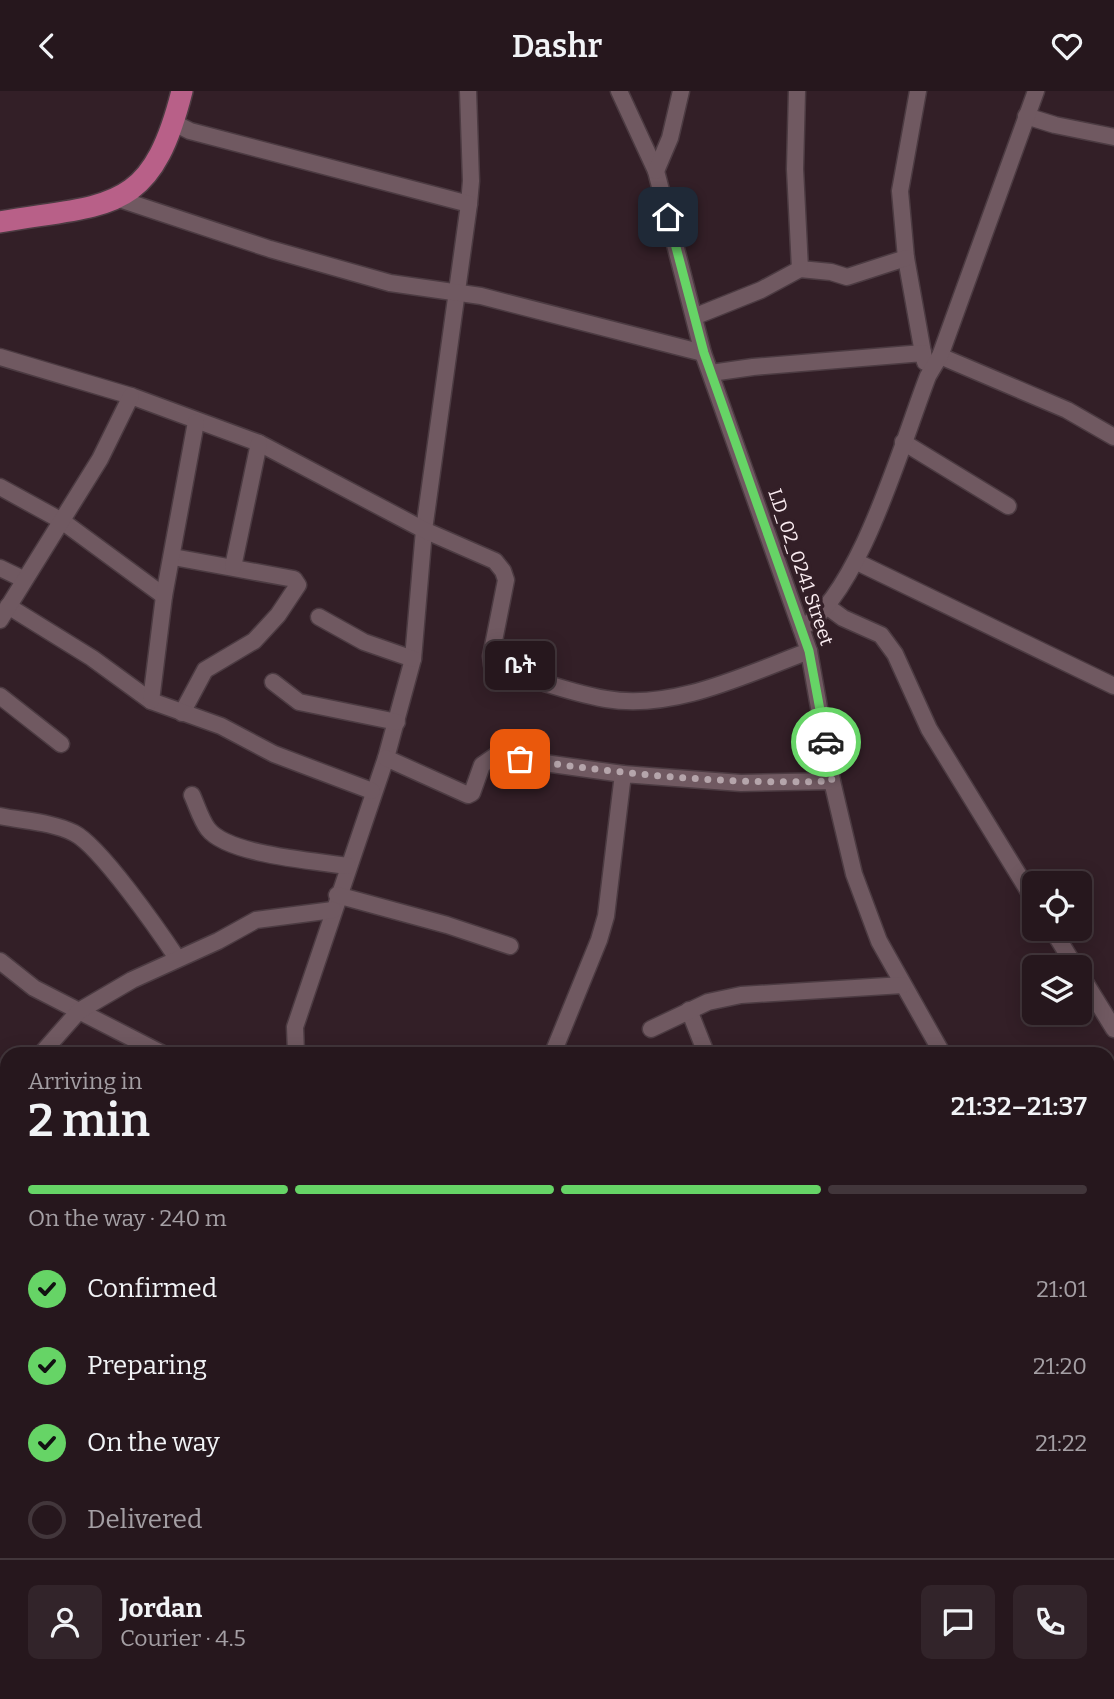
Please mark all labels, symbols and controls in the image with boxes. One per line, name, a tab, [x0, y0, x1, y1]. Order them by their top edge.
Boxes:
icon: back	[28, 27, 66, 65]
text: Dashr	[512, 27, 602, 65]
icon: heart	[1048, 27, 1086, 65]
pin	[638, 187, 698, 247]
icon: home	[649, 198, 687, 236]
street label: LD_02_0241 Street	[763, 486, 839, 649]
callout: ቤት	[485, 640, 555, 689]
text: ቤት	[504, 651, 536, 679]
courier	[791, 707, 861, 777]
icon: car	[807, 723, 845, 761]
pin	[490, 729, 550, 789]
icon: bag	[501, 740, 539, 778]
map controls	[1022, 871, 1092, 1025]
button: locate	[1022, 871, 1092, 941]
button: layers	[1022, 955, 1092, 1025]
text: Arriving in	[28, 1067, 142, 1095]
text: 21:32–21:37	[951, 1091, 1087, 1122]
text: 2 min	[28, 1093, 150, 1148]
text: On the way · 240 m	[28, 1204, 227, 1232]
icon: check	[28, 1270, 66, 1308]
text: Confirmed	[87, 1273, 217, 1304]
text: 21:01	[1036, 1275, 1087, 1303]
icon: check	[28, 1347, 66, 1385]
text: Preparing	[87, 1350, 207, 1381]
text: 21:20	[1033, 1352, 1087, 1380]
icon: check	[28, 1424, 66, 1462]
text: On the way	[87, 1427, 220, 1458]
text: 21:22	[1035, 1429, 1087, 1457]
text: Delivered	[87, 1504, 202, 1535]
button: person	[28, 1585, 102, 1659]
button: chat	[921, 1585, 995, 1659]
button: phone	[1013, 1585, 1087, 1659]
text: Jordan	[120, 1593, 202, 1624]
text: Courier · 4.5	[120, 1624, 246, 1652]

